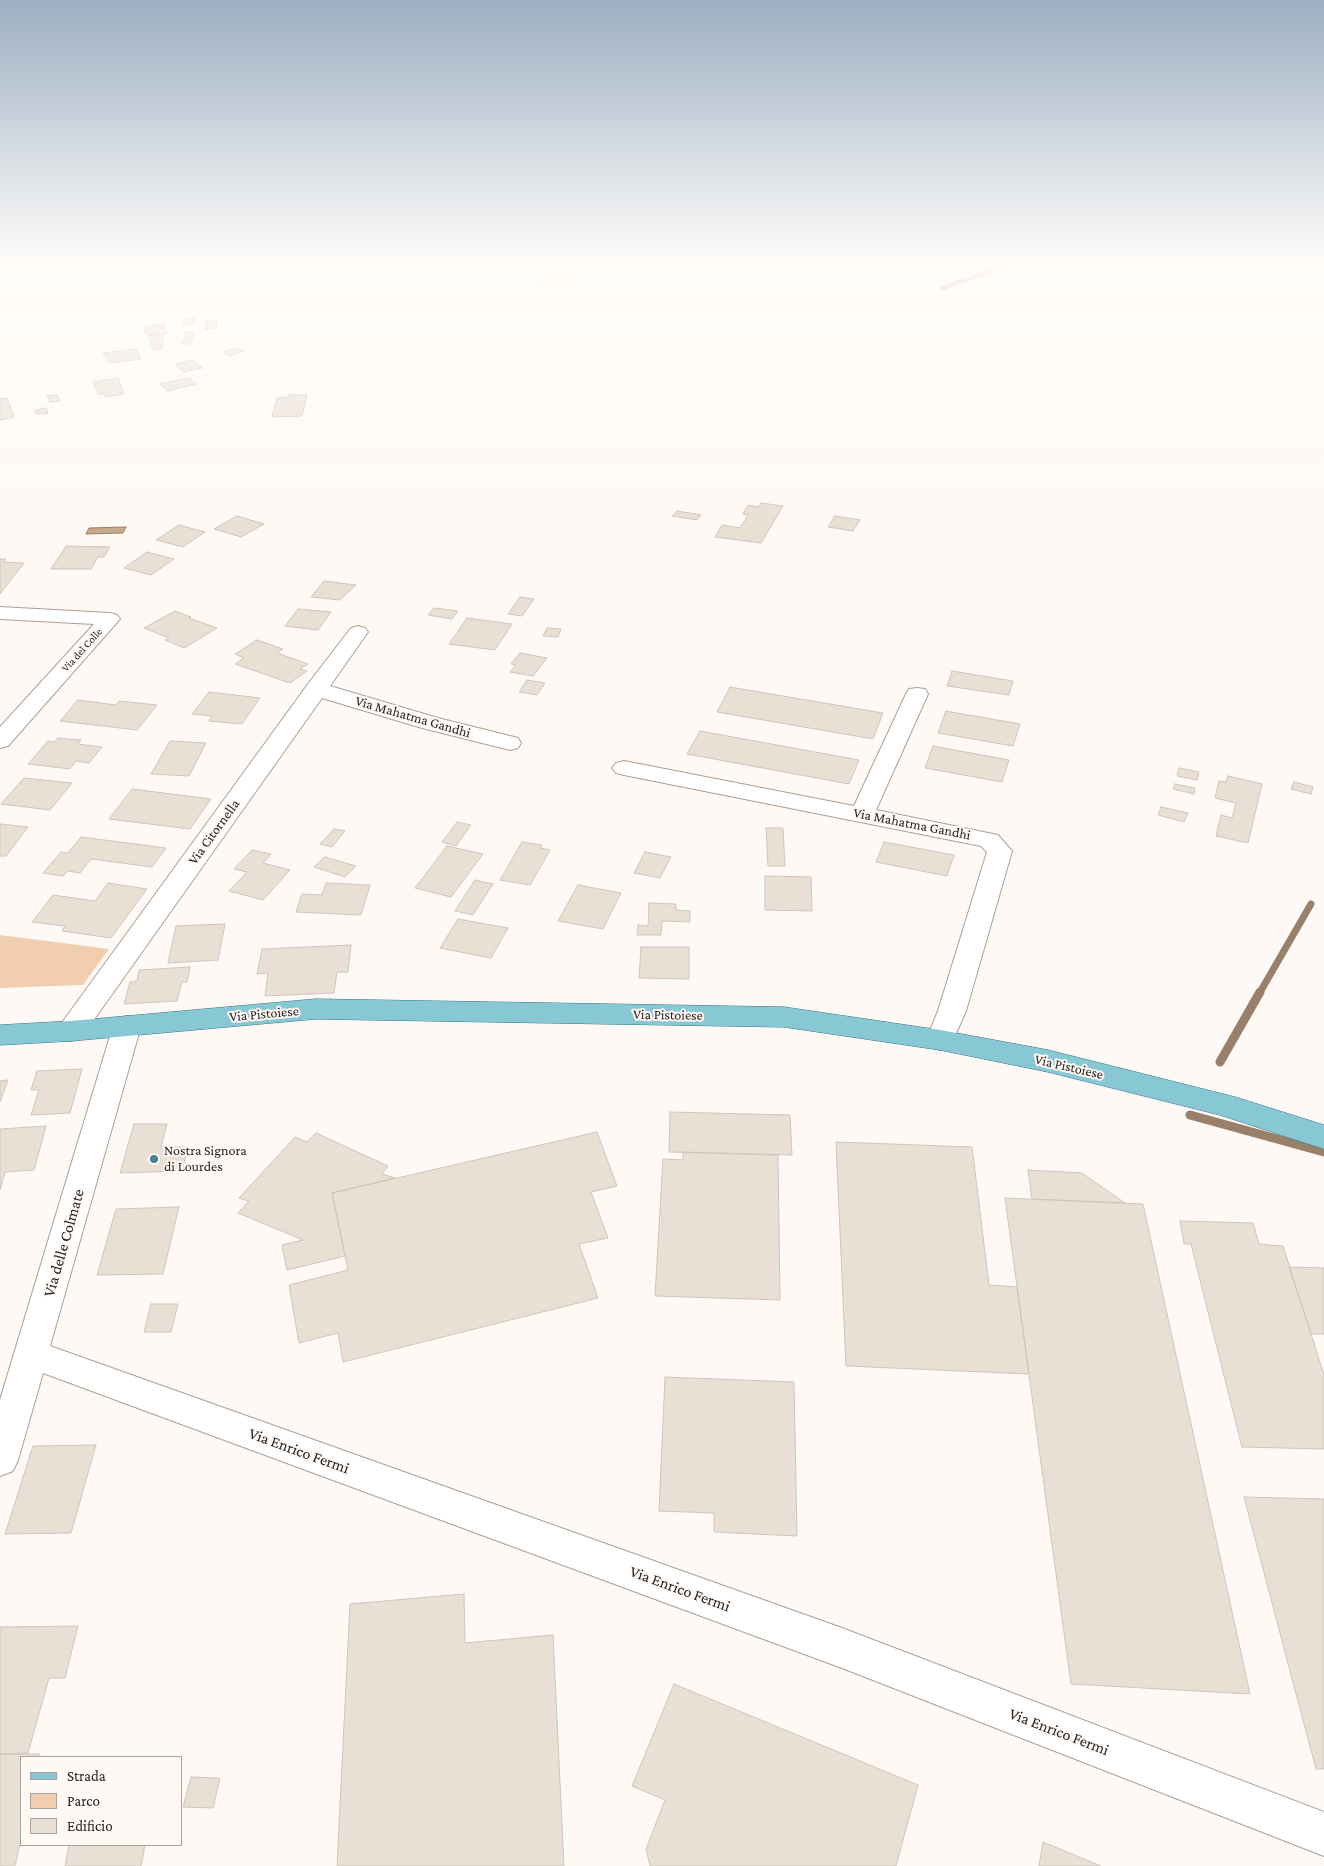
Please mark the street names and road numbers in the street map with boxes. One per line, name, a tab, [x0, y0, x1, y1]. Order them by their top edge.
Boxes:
street label: Via del Colle	[59, 625, 105, 675]
street label: Via Mahatma Gandhi	[353, 693, 473, 741]
street label: Via Citornella	[185, 796, 243, 868]
street label: Via Mahatma Gandhi	[852, 804, 972, 844]
street label: Via Pistoiese	[229, 1003, 299, 1025]
street label: Via Pistoiese	[633, 1006, 703, 1024]
street label: Via Pistoiese	[1033, 1051, 1105, 1083]
street label: Via delle Colmate	[39, 1187, 89, 1299]
street label: Via Enrico Fermi	[246, 1424, 352, 1478]
street label: Via Enrico Fermi	[627, 1562, 733, 1616]
street label: Via Enrico Fermi	[1006, 1704, 1112, 1760]

